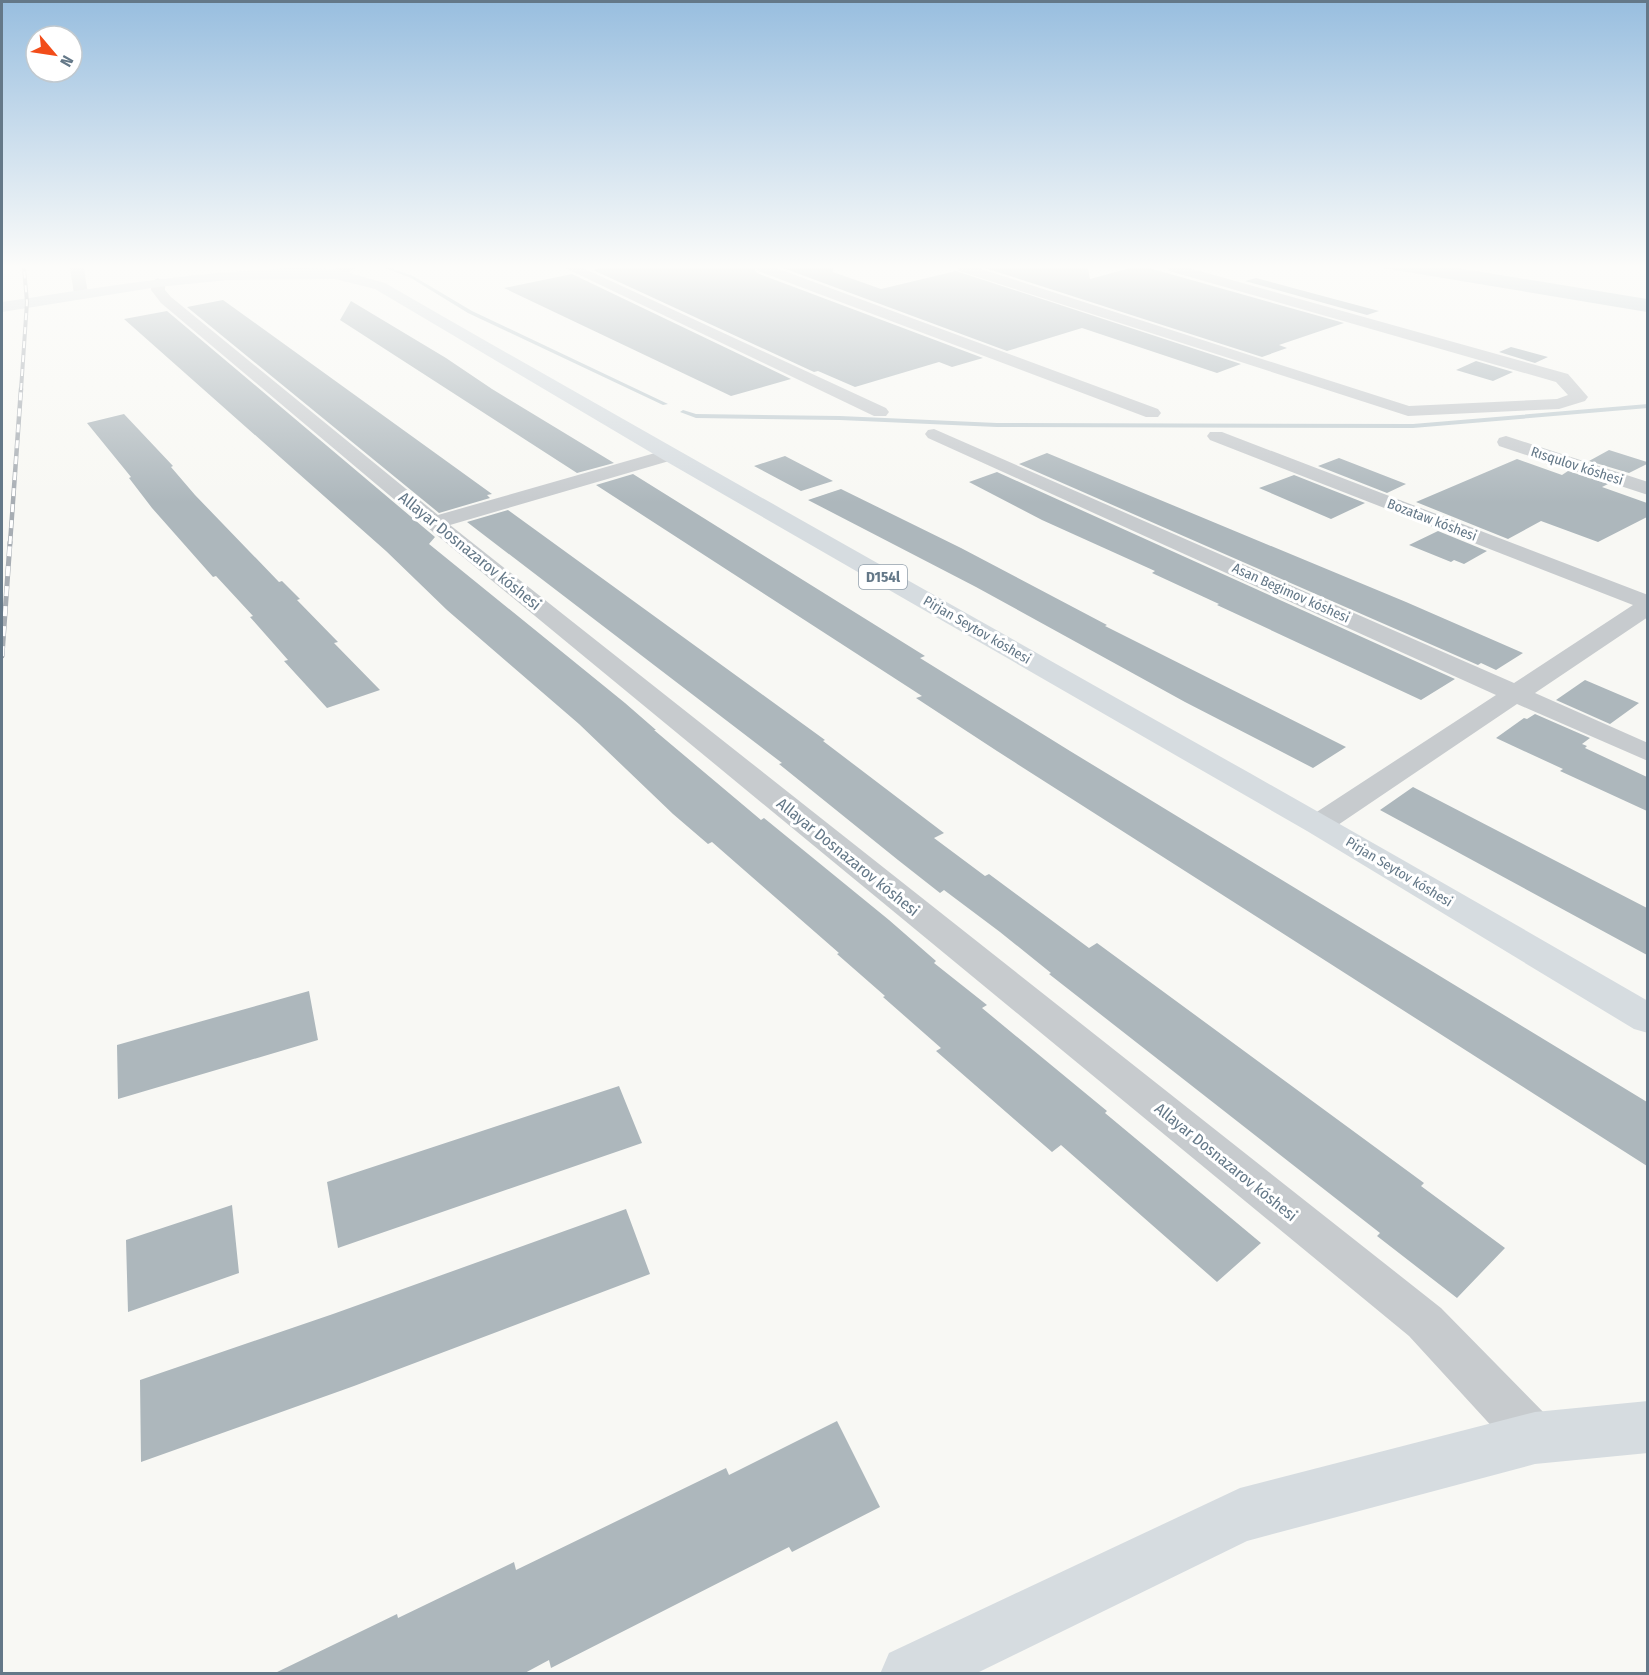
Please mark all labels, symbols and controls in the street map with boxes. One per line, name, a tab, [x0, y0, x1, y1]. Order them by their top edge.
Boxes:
north arrow	[24, 24, 84, 84]
text: N	[56, 52, 77, 70]
street label: Rısqulov kóshesi	[1529, 443, 1625, 489]
street label: Allayar Dosnazarov kóshesi	[395, 488, 545, 614]
street label: Bozataw kóshesi	[1385, 495, 1479, 545]
street label: Asan Begimov kóshesi	[1230, 559, 1352, 627]
road number: D154l	[859, 565, 907, 589]
street label: Pirjan Seytov kóshesi	[920, 592, 1034, 668]
street label: Allayar Dosnazarov kóshesi	[773, 794, 923, 920]
street label: Pirjan Seytov kóshesi	[1343, 833, 1455, 911]
street label: Allayar Dosnazarov kóshesi	[1151, 1099, 1301, 1225]

